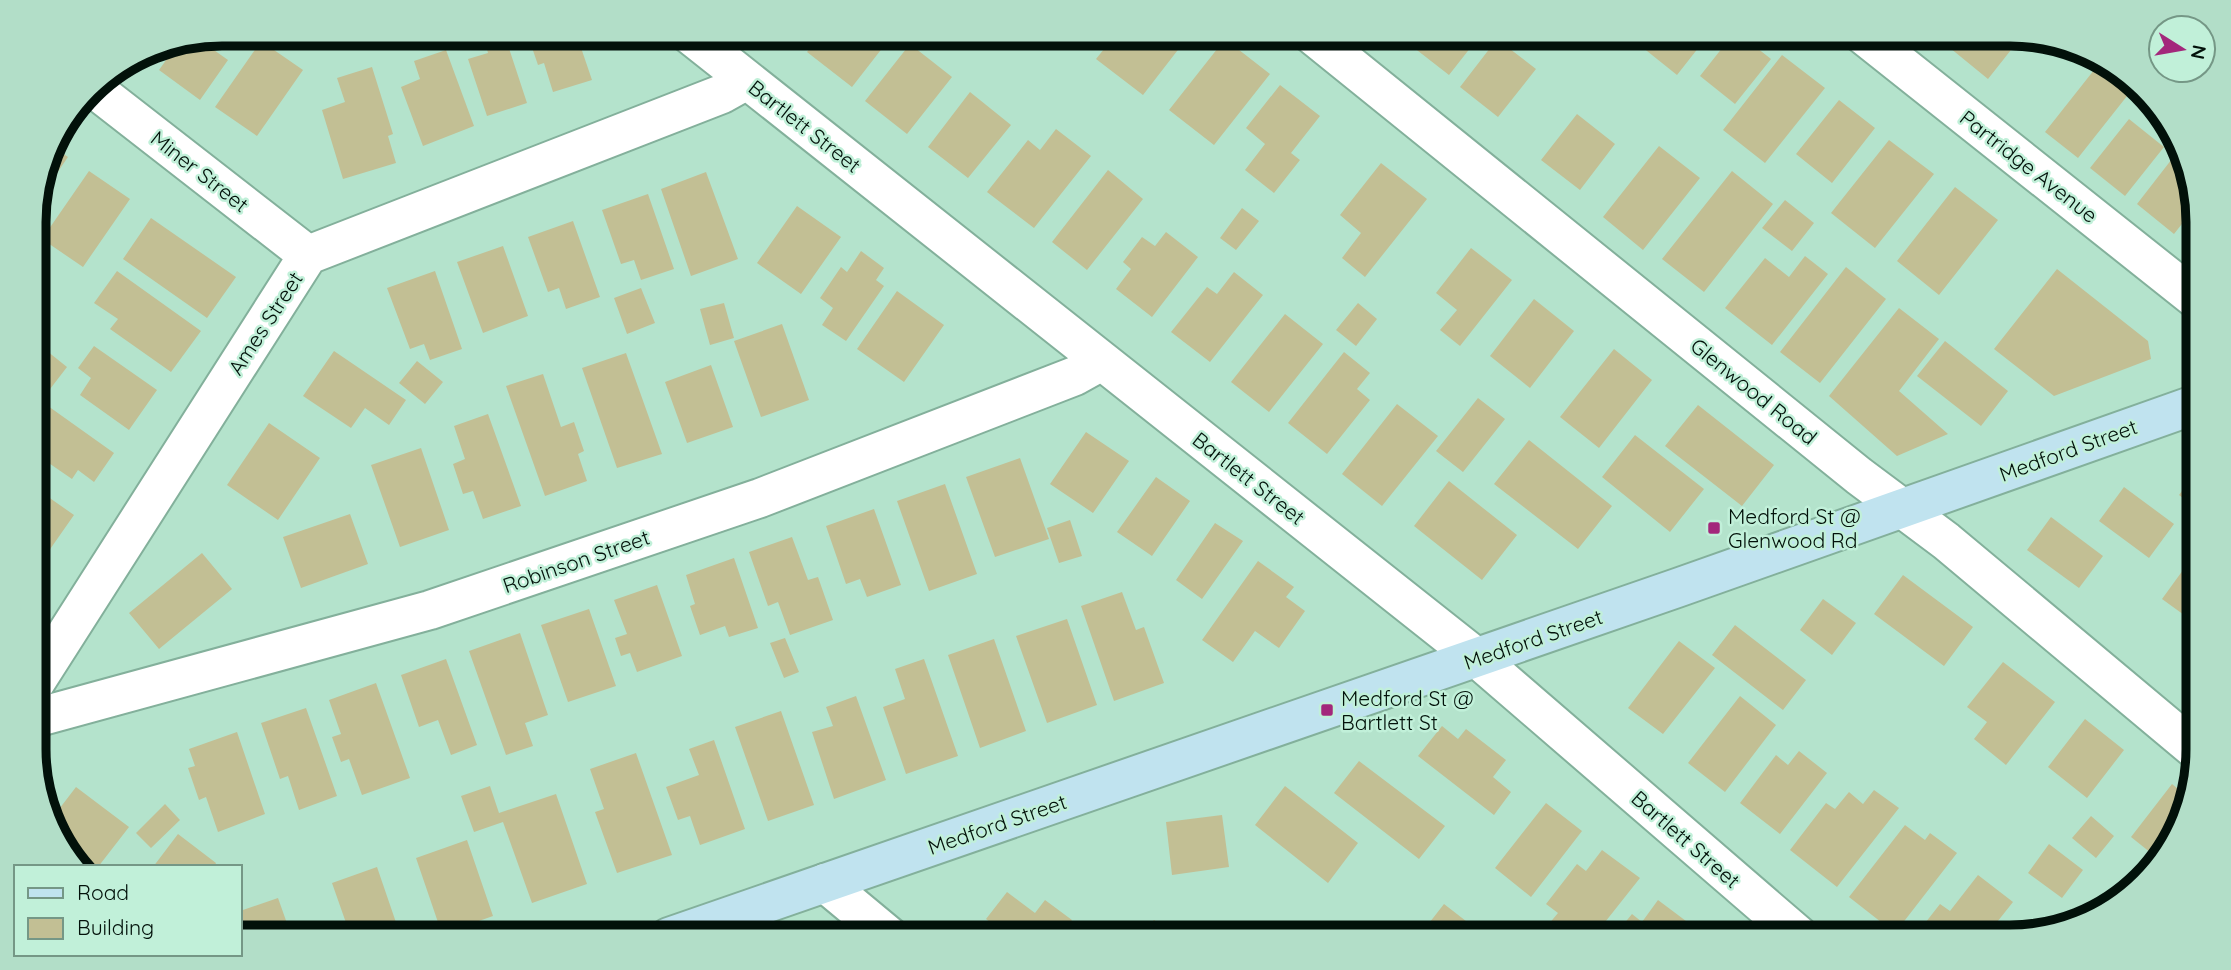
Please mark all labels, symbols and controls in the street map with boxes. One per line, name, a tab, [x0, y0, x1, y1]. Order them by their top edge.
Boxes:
north arrow	[2147, 14, 2217, 84]
text: N	[2186, 43, 2212, 61]
street label: Bartlett Street	[744, 74, 866, 178]
street label: Partridge Avenue	[1955, 104, 2103, 228]
street label: Miner Street	[146, 125, 254, 217]
street label: Ames Street	[222, 267, 308, 379]
street label: Glenwood Road	[1686, 332, 1822, 450]
street label: Medford Street	[1995, 413, 2141, 487]
street label: Bartlett Street	[1188, 426, 1310, 530]
place label: Medford St @ Glenwood Rd	[1728, 503, 1861, 553]
marker: Medford St @ Glenwood Rd	[1706, 520, 1722, 536]
street label: Robinson Street	[499, 524, 653, 598]
street label: Medford Street	[1460, 603, 1606, 675]
place label: Medford St @ Bartlett St	[1341, 685, 1474, 735]
marker: Medford St @ Bartlett St	[1319, 702, 1335, 718]
street label: Bartlett Street	[1626, 785, 1746, 893]
street label: Medford Street	[924, 788, 1070, 860]
legend	[14, 865, 242, 956]
text: Road	[77, 879, 129, 905]
text: Building	[77, 914, 154, 940]

